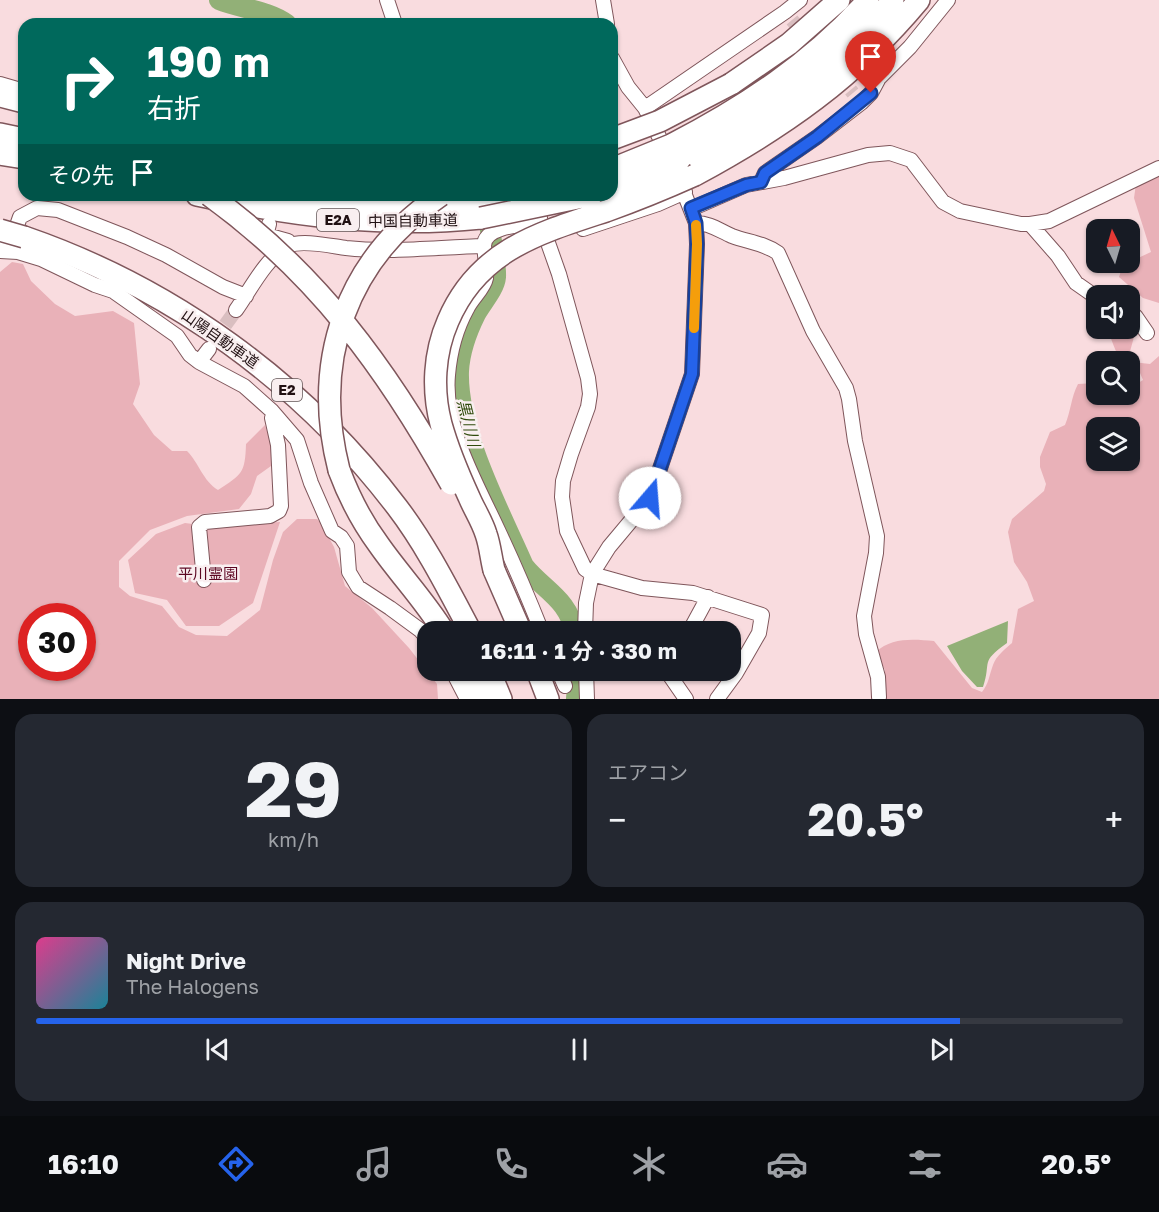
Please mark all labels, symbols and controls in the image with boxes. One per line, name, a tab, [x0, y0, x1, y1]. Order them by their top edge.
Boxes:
pin	[845, 31, 896, 93]
text: 190 m	[147, 36, 270, 86]
icon: arrive	[854, 40, 887, 73]
icon: right	[48, 42, 126, 120]
text: 右折	[147, 92, 201, 124]
icon: arrive	[126, 156, 159, 189]
text: その先	[48, 161, 114, 188]
road number: E2A	[317, 209, 359, 231]
street label: 中国自動車道	[368, 210, 458, 230]
north arrow	[1086, 219, 1140, 273]
map controls	[1086, 219, 1140, 471]
button: sound	[1086, 285, 1140, 339]
street label: 山陽自動車道	[179, 305, 263, 371]
button: search	[1086, 351, 1140, 405]
road number: E2	[272, 379, 302, 401]
water label: 黒川川	[453, 397, 485, 451]
button: layers	[1086, 417, 1140, 471]
position arrow	[618, 466, 682, 530]
park label: 平川霊園	[178, 564, 238, 582]
speed limit sign: 30	[18, 603, 96, 681]
text: 16:11 · 1 分 · 330 m	[481, 637, 677, 664]
text: 29	[245, 741, 342, 834]
text: エアコン	[608, 760, 688, 784]
text: 20.5°	[807, 792, 924, 846]
text: −	[608, 800, 626, 839]
text: +	[1105, 800, 1123, 839]
text: km/h	[268, 827, 319, 851]
text: Night Drive	[126, 947, 246, 974]
text: The Halogens	[126, 974, 259, 998]
icon: previous	[201, 1033, 234, 1066]
icon: pause	[563, 1033, 596, 1066]
icon: next	[925, 1033, 958, 1066]
icon: directions	[215, 1143, 257, 1185]
icon: music	[353, 1143, 395, 1185]
icon: phone	[490, 1143, 532, 1185]
icon: climate	[628, 1143, 670, 1185]
icon: car	[766, 1143, 808, 1185]
icon: filters	[904, 1143, 946, 1185]
text: 16:10	[48, 1148, 119, 1180]
text: 20.5°	[1041, 1148, 1111, 1180]

